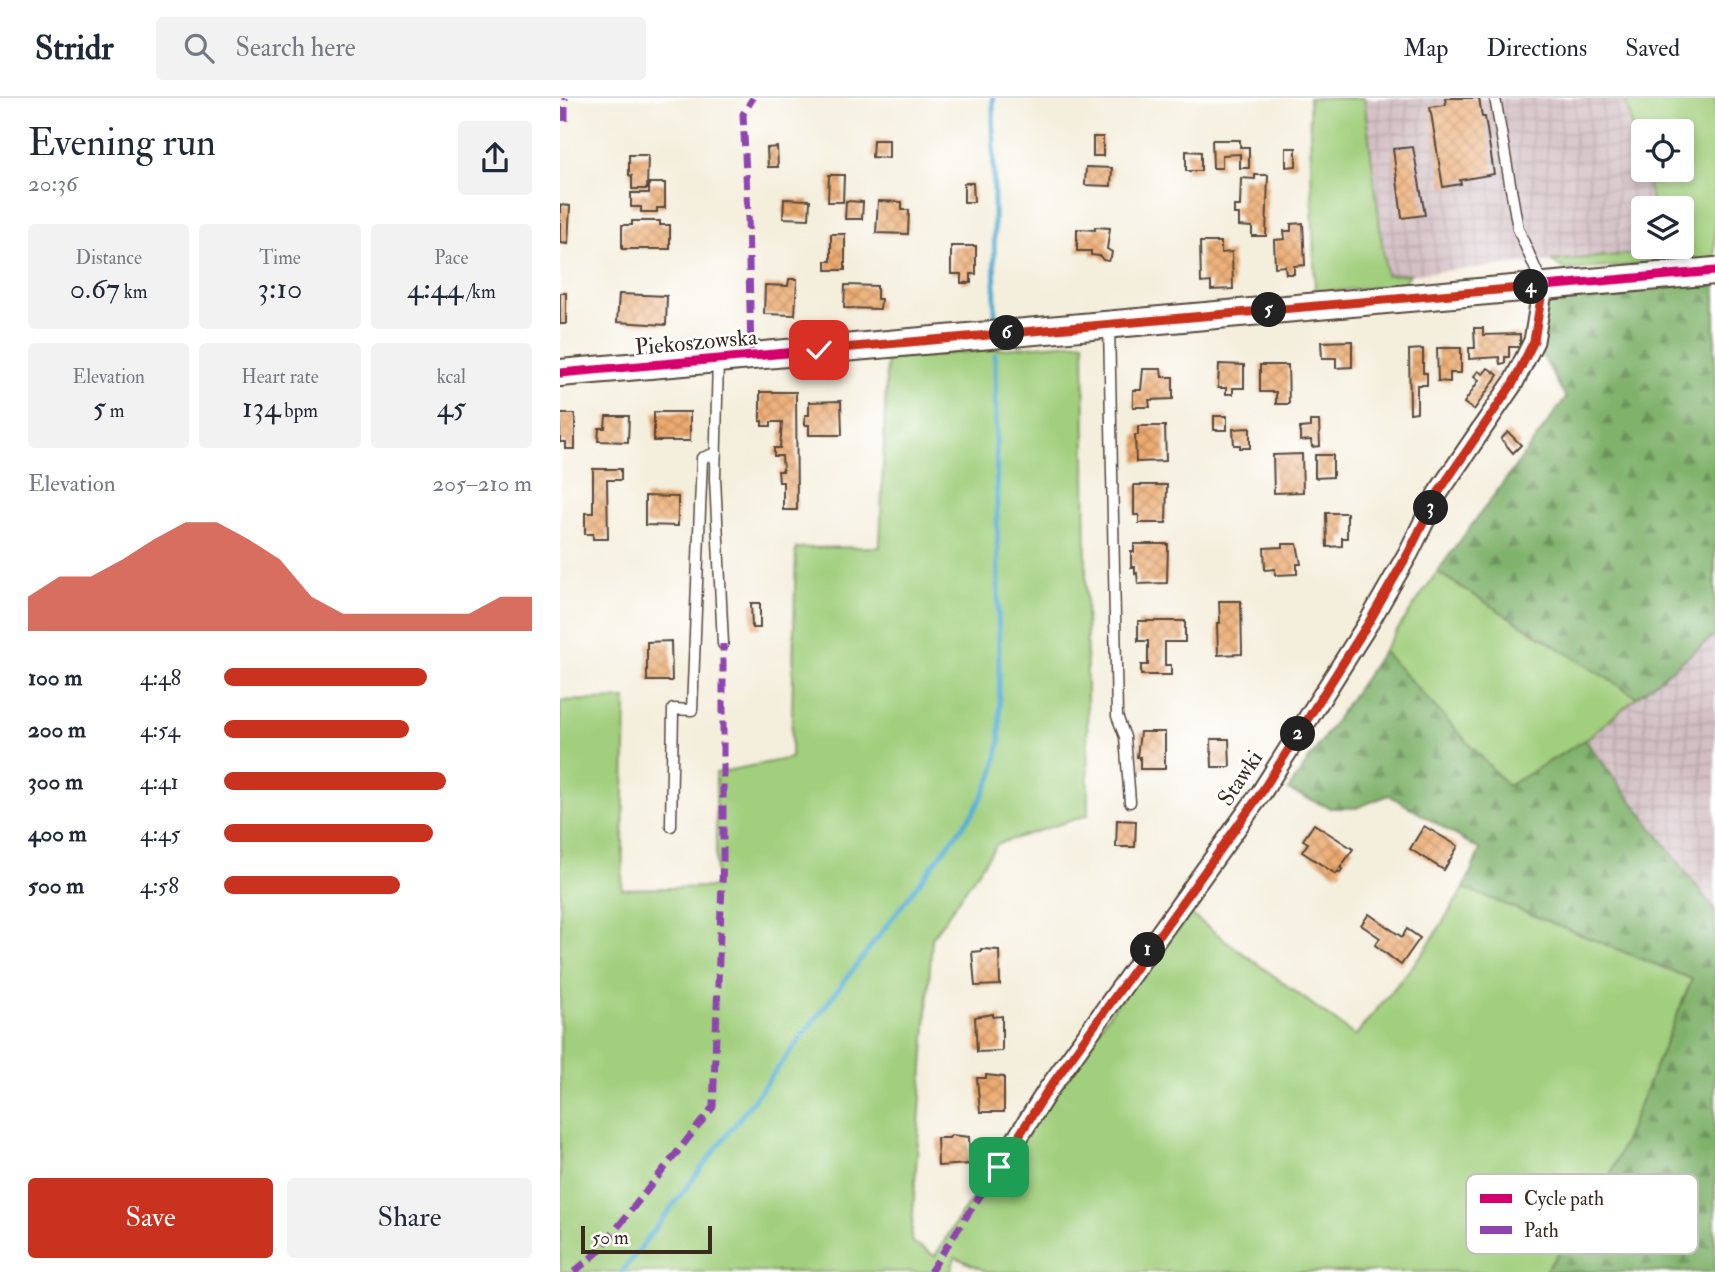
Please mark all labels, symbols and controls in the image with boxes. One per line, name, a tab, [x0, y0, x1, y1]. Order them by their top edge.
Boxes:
search box	[156, 17, 646, 80]
text: Stridr	[35, 28, 114, 69]
icon: search	[180, 29, 218, 67]
text: Search here	[236, 32, 356, 64]
text: Map	[1403, 33, 1448, 64]
text: Directions	[1486, 33, 1587, 64]
text: Saved	[1625, 33, 1680, 64]
text: Evening run	[28, 119, 216, 167]
map controls	[1631, 119, 1694, 259]
button: locate	[1631, 119, 1694, 182]
button: share	[458, 121, 532, 195]
text: 20:36	[28, 169, 78, 198]
button: layers	[1631, 196, 1694, 259]
text: Distance	[75, 246, 142, 270]
text: Time	[259, 246, 301, 270]
text: Pace	[434, 246, 468, 270]
text: 0.67	[70, 270, 120, 307]
text: 3:10	[258, 270, 302, 307]
text: 4:44	[407, 270, 463, 307]
pin: 4	[1514, 270, 1548, 304]
text: 4	[1525, 274, 1536, 298]
text: km	[120, 280, 148, 304]
text: /km	[463, 280, 496, 304]
pin: 5	[1252, 292, 1286, 328]
text: 5	[1264, 297, 1273, 321]
pin: 6	[990, 316, 1024, 350]
pin	[789, 320, 849, 380]
text: 6	[1002, 320, 1011, 344]
street label: Piekoszowska	[634, 322, 759, 362]
icon: check	[800, 331, 838, 369]
text: Elevation	[72, 365, 145, 389]
text: Heart rate	[241, 365, 319, 389]
text: kcal	[437, 365, 466, 389]
text: 5	[93, 389, 106, 426]
text: 134	[242, 389, 280, 426]
text: 45	[437, 389, 466, 426]
text: m	[106, 399, 125, 423]
text: bpm	[280, 399, 318, 423]
text: Elevation	[28, 469, 116, 498]
text: 205–210 m	[433, 469, 532, 498]
pin: 3	[1414, 490, 1448, 526]
text: 3	[1427, 495, 1434, 519]
text: 100 m	[28, 663, 82, 692]
text: 4:48	[140, 663, 181, 692]
text: 200 m	[28, 715, 86, 744]
text: 4:54	[140, 715, 180, 744]
pin: 2	[1280, 716, 1316, 752]
text: 2	[1293, 721, 1302, 745]
street label: Stawki	[1211, 745, 1269, 811]
text: 300 m	[28, 767, 83, 796]
text: 4:41	[140, 767, 179, 796]
text: 400 m	[28, 819, 87, 848]
text: 4:45	[140, 819, 181, 848]
text: 500 m	[28, 871, 84, 900]
text: 4:58	[140, 871, 179, 900]
pin: 1	[1130, 932, 1166, 968]
text: 1	[1144, 937, 1151, 961]
pin	[969, 1137, 1029, 1197]
icon: arrive	[980, 1148, 1018, 1186]
legend	[1466, 1174, 1698, 1254]
button: Save	[28, 1178, 273, 1258]
button: Share	[287, 1178, 532, 1258]
text: Cycle path	[1524, 1187, 1604, 1212]
text: Path	[1524, 1219, 1559, 1243]
scale bar	[581, 1223, 712, 1255]
text: 50 m	[592, 1226, 629, 1250]

